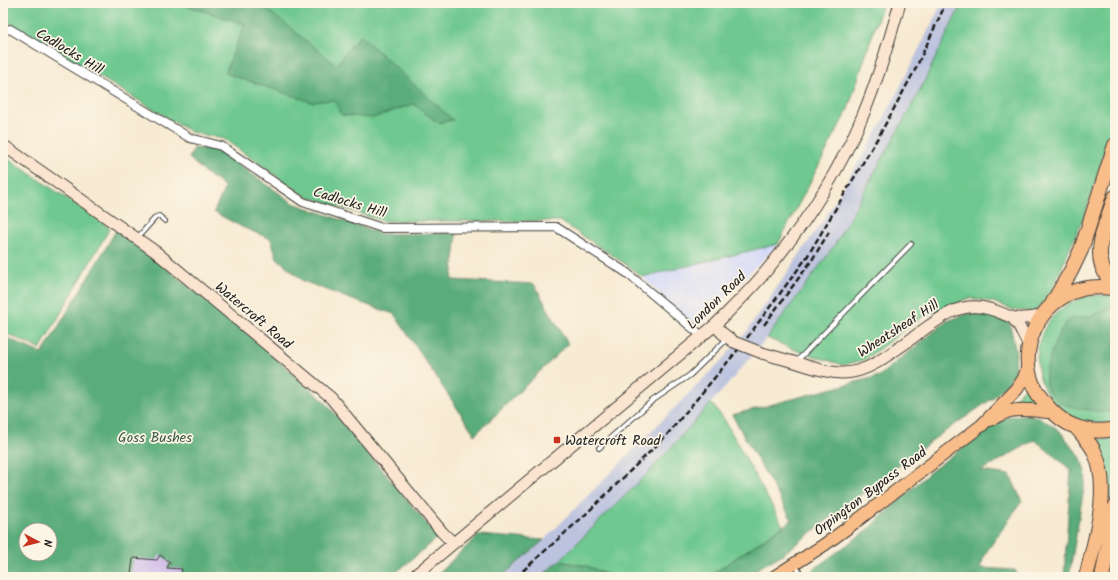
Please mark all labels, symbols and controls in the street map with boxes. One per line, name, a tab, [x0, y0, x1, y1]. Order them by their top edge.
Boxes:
street label: Cadlocks Hill	[31, 23, 108, 81]
street label: Cadlocks Hill	[310, 181, 390, 225]
street label: London Road	[682, 266, 752, 335]
street label: Watercroft Road	[210, 277, 298, 356]
street label: Wheatsheaf Hill	[853, 294, 944, 364]
park label: Goss Bushes	[118, 427, 192, 449]
place label: Watercroft Road	[565, 430, 661, 452]
marker: Watercroft Road	[552, 435, 562, 445]
street label: Orpington Bypass Road	[809, 441, 933, 542]
north arrow	[18, 522, 58, 562]
text: N	[38, 539, 56, 548]

